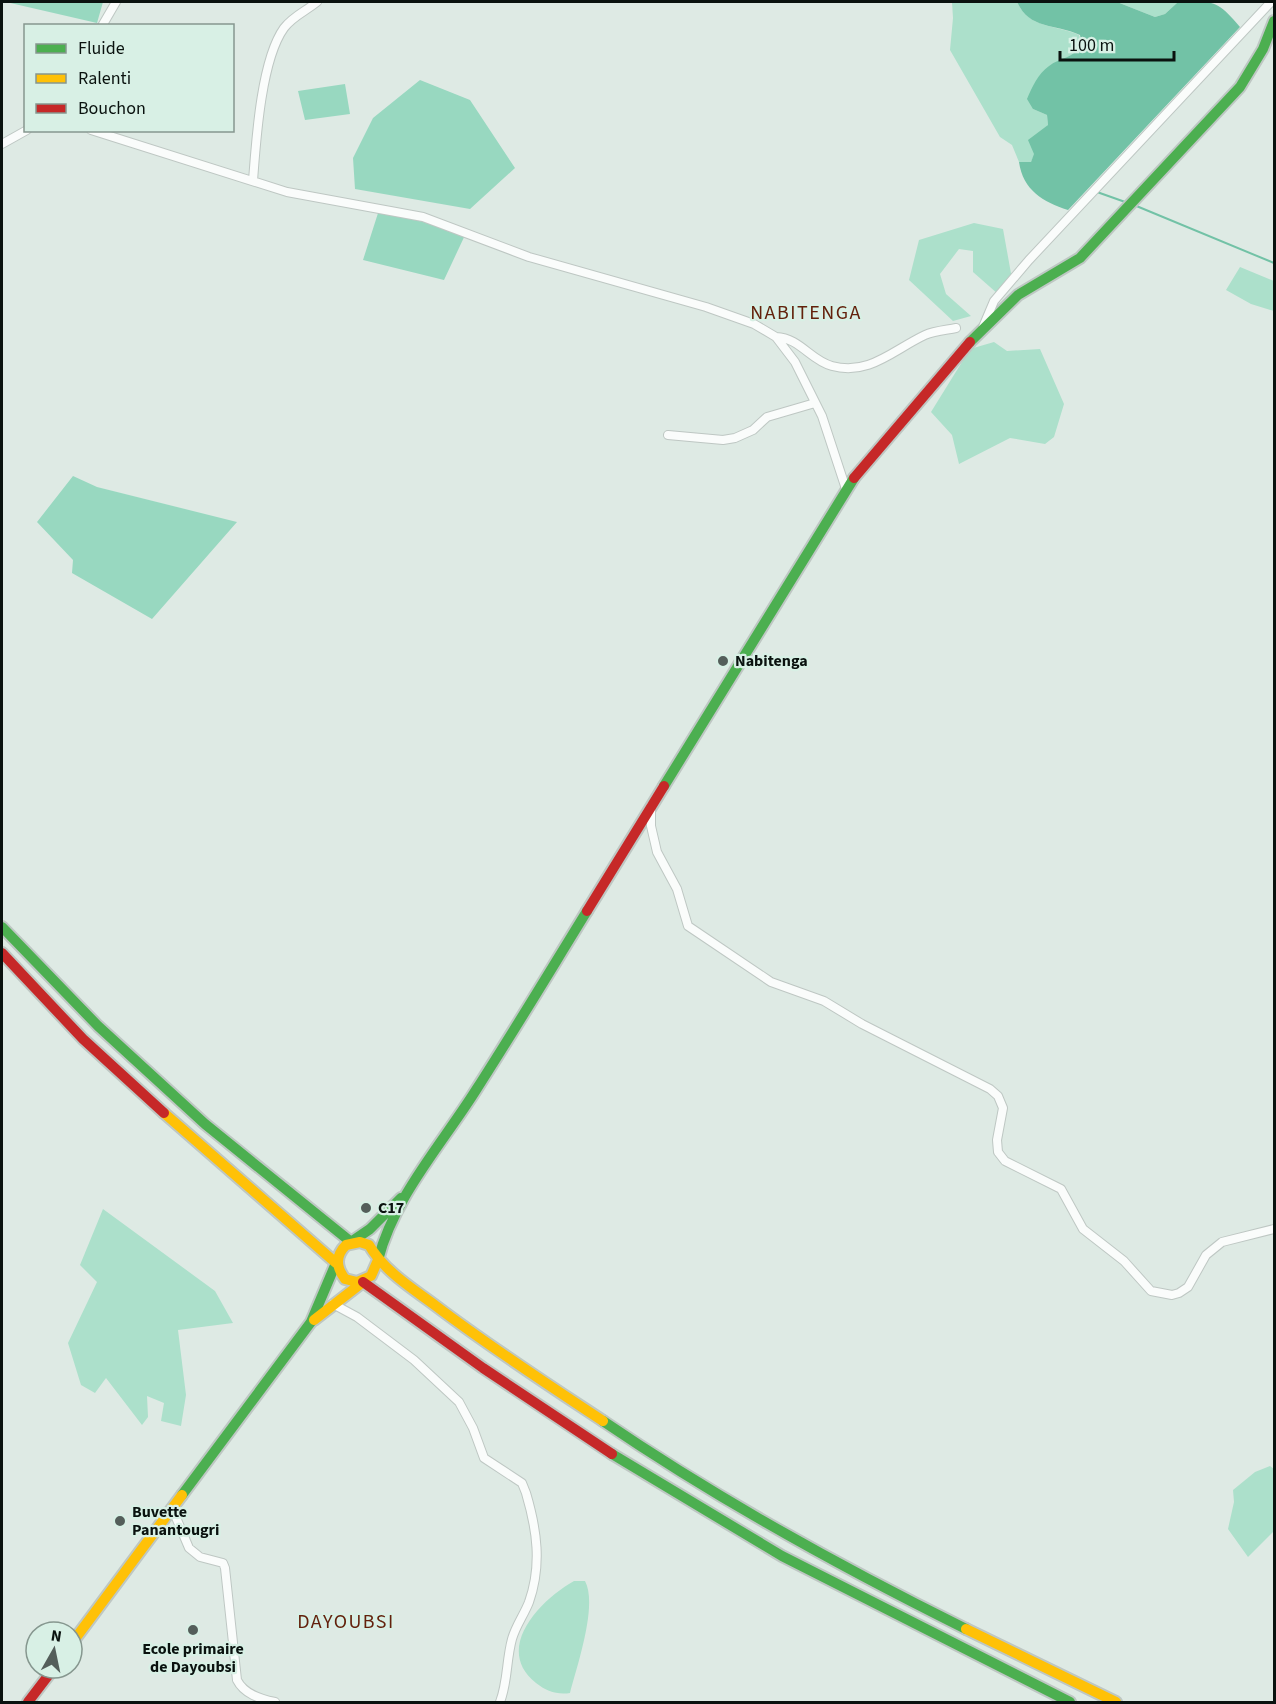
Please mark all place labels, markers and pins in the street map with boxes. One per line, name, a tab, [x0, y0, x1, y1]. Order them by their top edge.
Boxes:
place label: Nabitenga	[735, 650, 808, 672]
marker: Nabitenga	[716, 654, 730, 668]
place label: C17	[378, 1197, 404, 1219]
marker: C17	[359, 1201, 373, 1215]
place label: Buvette Panantougri	[132, 1501, 219, 1541]
marker: Buvette Panantougri	[113, 1514, 127, 1528]
marker: Ecole primaire de Dayoubsi	[186, 1623, 200, 1637]
place label: Ecole primaire de Dayoubsi	[142, 1638, 244, 1678]

